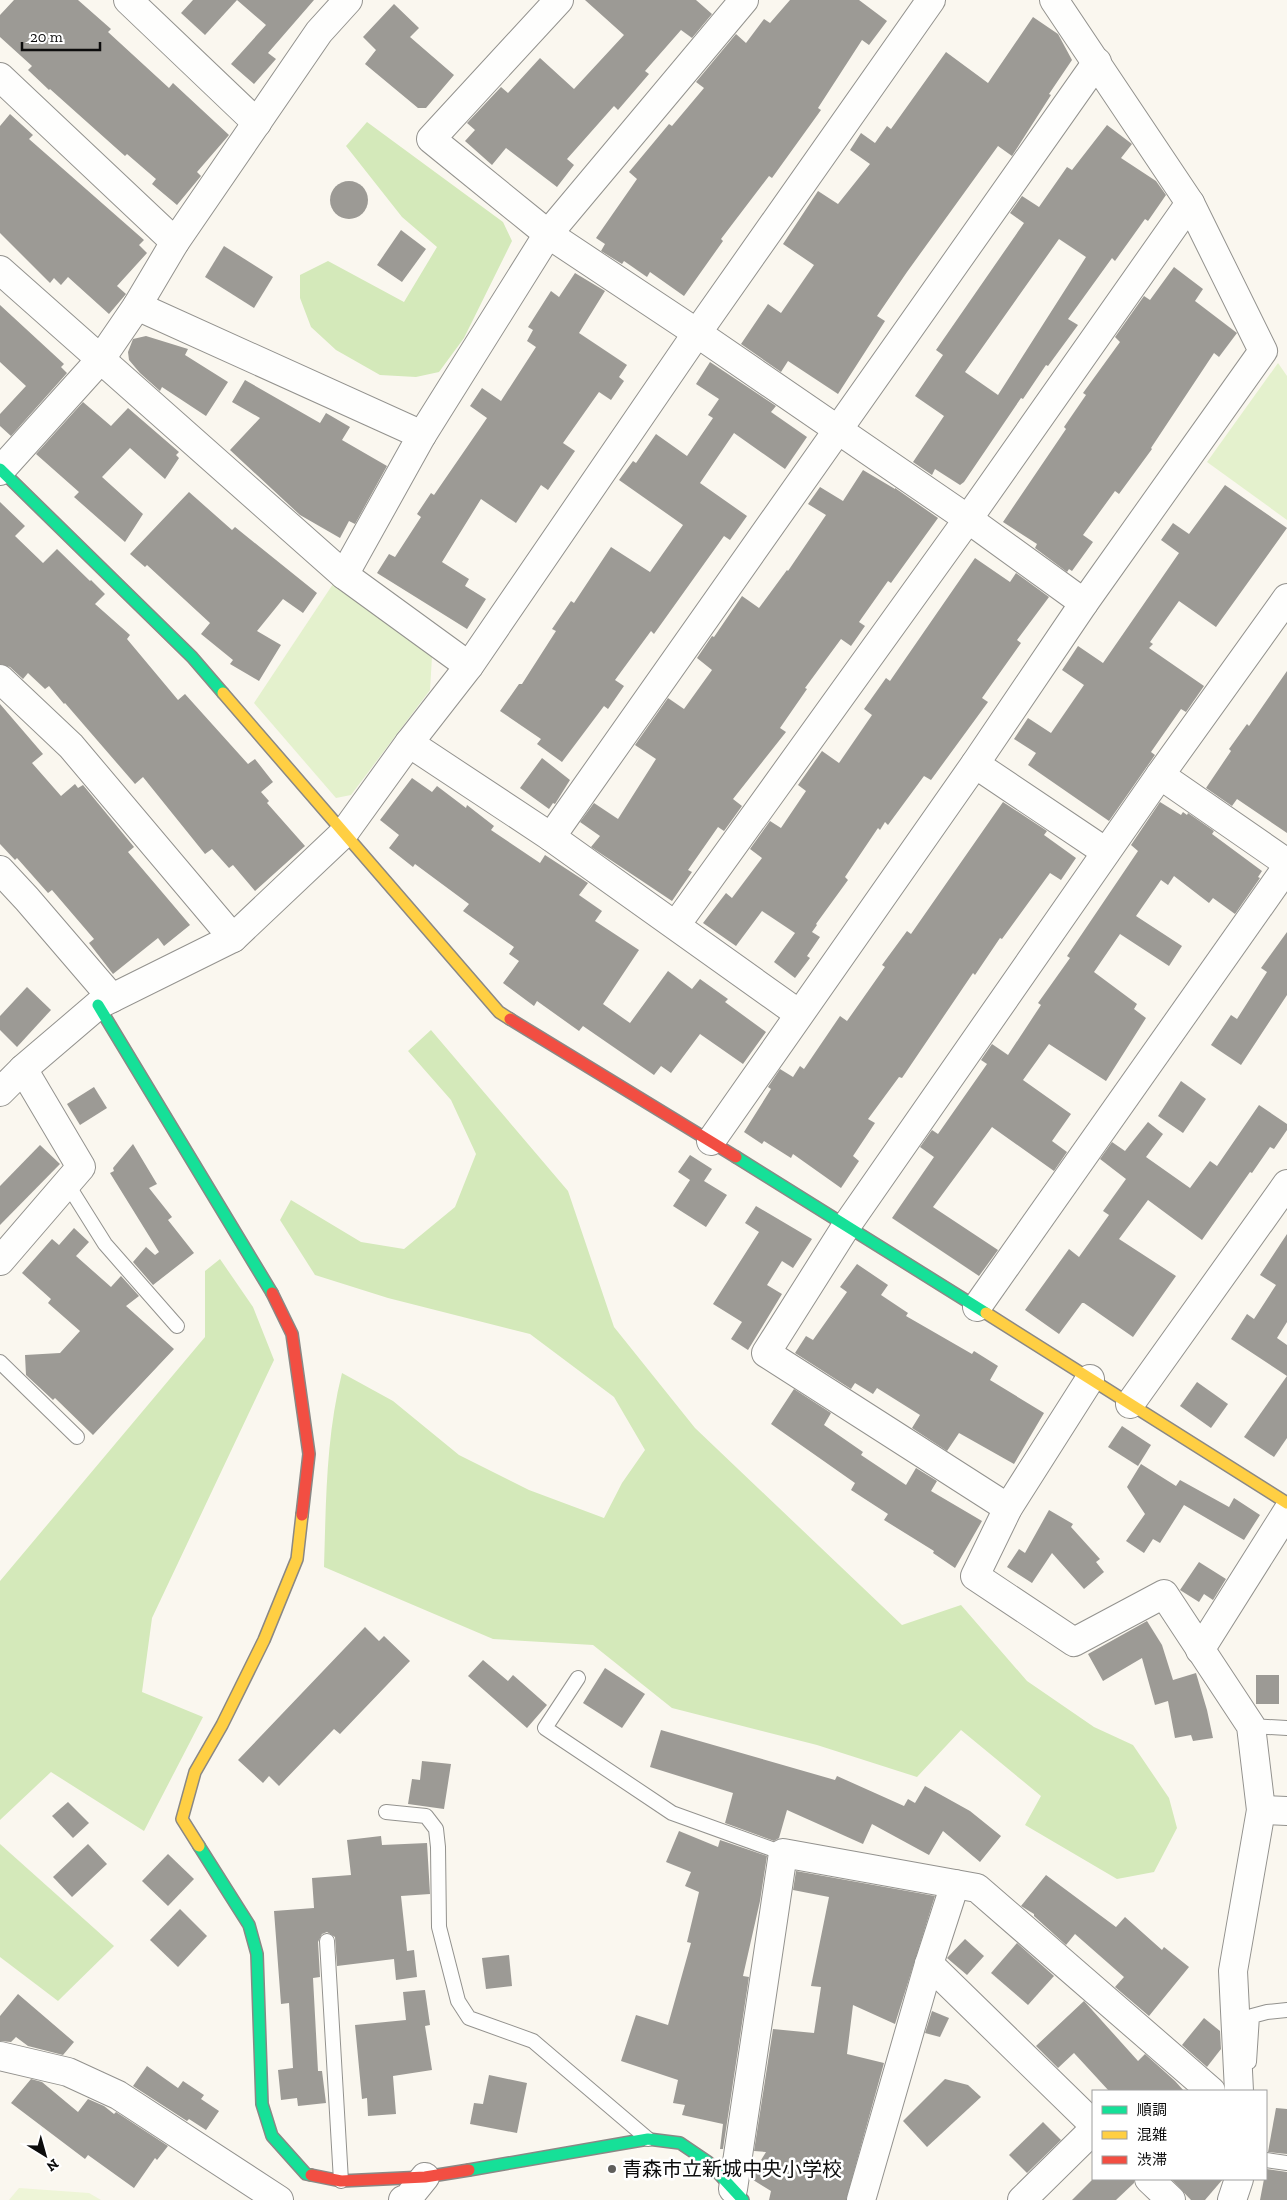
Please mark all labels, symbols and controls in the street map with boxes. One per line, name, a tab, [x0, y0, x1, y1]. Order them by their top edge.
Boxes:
scale bar	[22, 20, 100, 52]
text: 20 m	[30, 28, 63, 46]
legend	[1092, 2090, 1267, 2180]
text: 順調	[1137, 2101, 1167, 2119]
text: 混雑	[1137, 2126, 1167, 2144]
north arrow	[20, 2130, 70, 2180]
text: 渋滞	[1137, 2151, 1167, 2169]
text: N	[43, 2155, 62, 2175]
place label: 青森市立新城中央小学校	[622, 2157, 842, 2181]
marker: 青森市立新城中央小学校	[606, 2163, 618, 2175]

